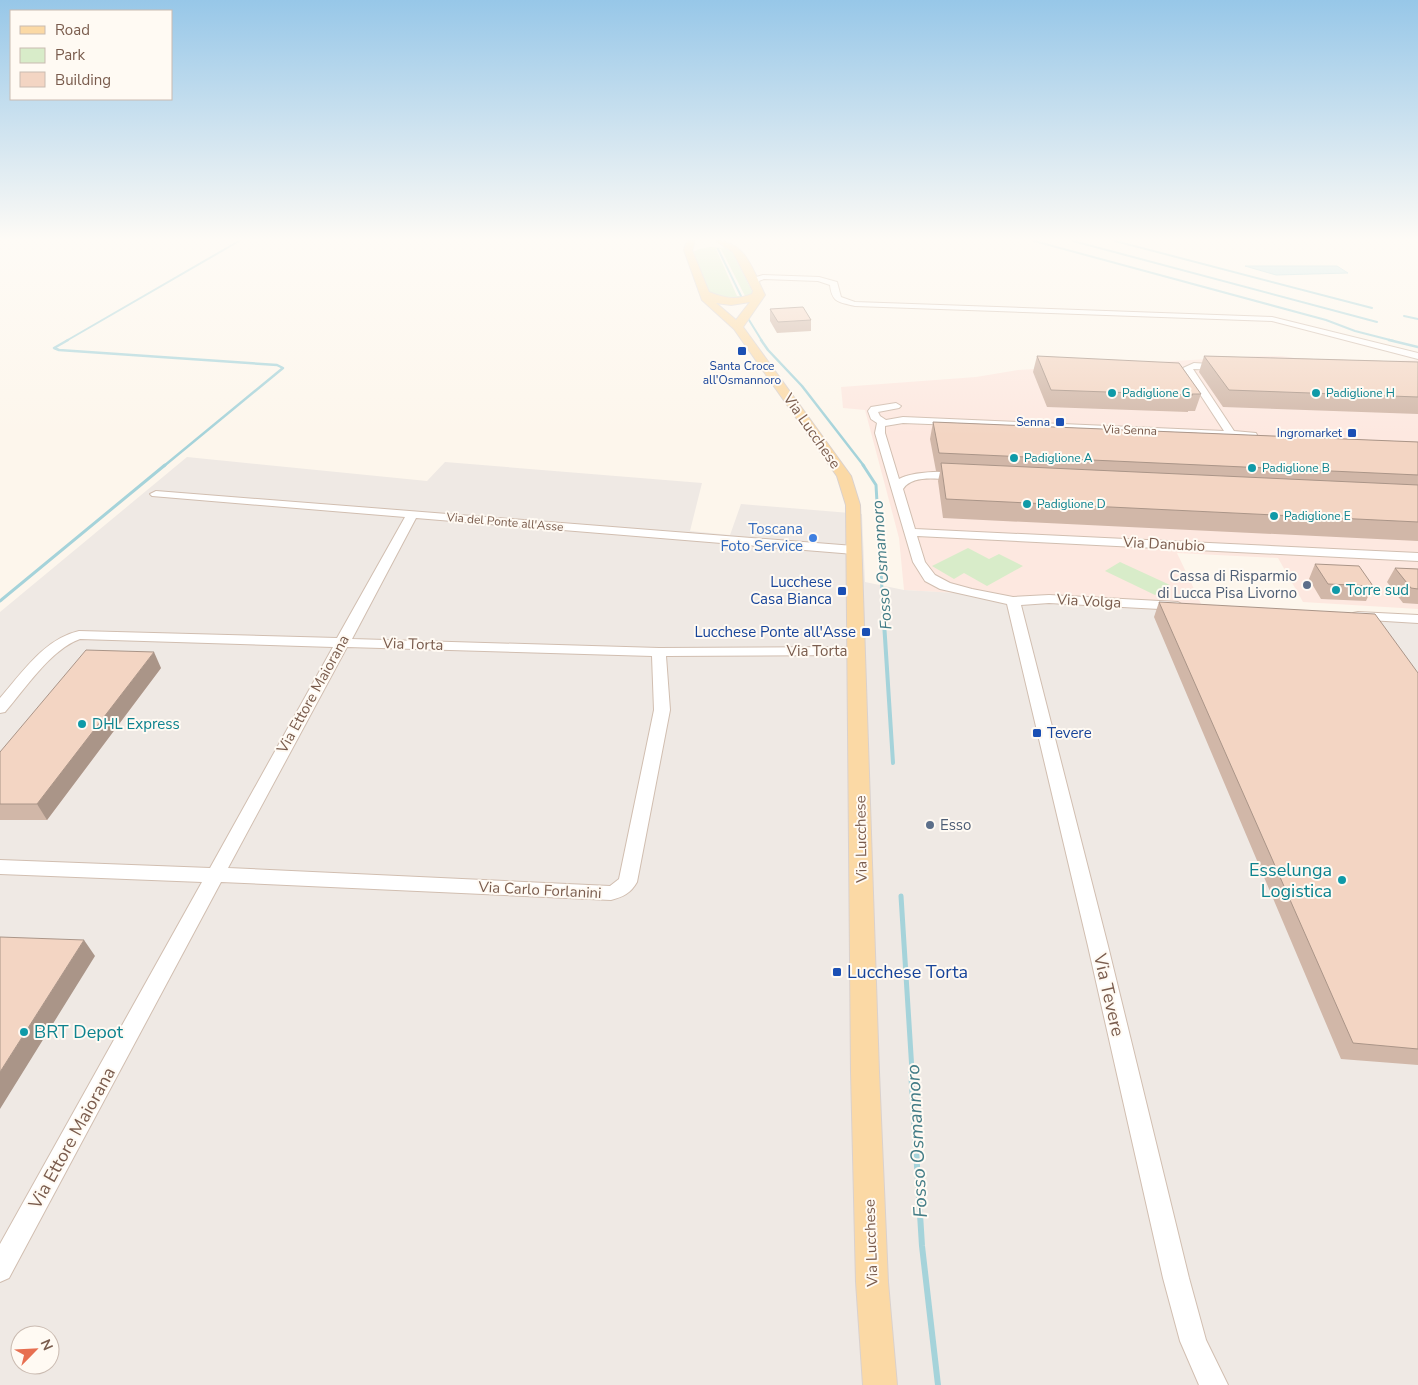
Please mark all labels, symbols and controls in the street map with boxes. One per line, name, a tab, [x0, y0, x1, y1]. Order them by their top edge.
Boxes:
legend	[10, 10, 172, 100]
text: Road	[55, 20, 90, 40]
text: Park	[55, 45, 85, 65]
text: Building	[55, 70, 111, 90]
marker: Santa Croce all'Osmannoro	[736, 345, 748, 357]
place label: Santa Croce all'Osmannoro	[703, 358, 782, 388]
place label: Padiglione G	[1122, 385, 1190, 401]
place label: Padiglione H	[1326, 385, 1395, 401]
marker: Padiglione G	[1106, 387, 1118, 399]
marker: Padiglione H	[1310, 387, 1322, 399]
street label: Via Lucchese	[778, 389, 845, 473]
place label: Senna	[1016, 414, 1050, 430]
marker: Senna	[1054, 416, 1066, 428]
street label: Via Senna	[1102, 421, 1157, 439]
place label: Ingromarket	[1277, 425, 1343, 441]
marker: Ingromarket	[1346, 427, 1358, 439]
place label: Padiglione A	[1024, 450, 1093, 466]
marker: Padiglione A	[1008, 452, 1020, 464]
place label: Padiglione B	[1262, 460, 1330, 476]
marker: Padiglione B	[1246, 462, 1258, 474]
place label: Padiglione D	[1037, 496, 1106, 512]
marker: Padiglione D	[1021, 498, 1033, 510]
water label: Fosso Osmannoro	[867, 499, 897, 630]
place label: Padiglione E	[1284, 508, 1351, 524]
street label: Via del Ponte all'Asse	[445, 509, 564, 535]
marker: Padiglione E	[1268, 510, 1280, 522]
place label: Toscana Foto Service	[720, 519, 803, 556]
marker: Toscana Foto Service	[807, 532, 819, 544]
street label: Via Danubio	[1121, 532, 1206, 556]
place label: Cassa di Risparmio di Lucca Pisa Livorno	[1157, 566, 1297, 603]
place label: Lucchese Casa Bianca	[750, 572, 832, 609]
marker: Cassa di Risparmio di Lucca Pisa Livorno	[1301, 579, 1313, 591]
place label: Torre sud	[1346, 580, 1409, 600]
marker: Torre sud	[1330, 584, 1342, 596]
marker: Lucchese Casa Bianca	[836, 585, 848, 597]
street label: Via Volga	[1055, 589, 1122, 613]
place label: Lucchese Ponte all'Asse	[694, 622, 856, 642]
marker: Lucchese Ponte all'Asse	[860, 626, 872, 638]
street label: Via Ettore Maiorana	[272, 631, 354, 758]
street label: Via Torta	[381, 633, 444, 655]
street label: Via Torta	[786, 641, 847, 661]
place label: DHL Express	[92, 714, 180, 734]
marker: DHL Express	[76, 718, 88, 730]
place label: Tevere	[1047, 723, 1092, 743]
marker: Tevere	[1031, 727, 1043, 739]
street label: Via Lucchese	[850, 795, 872, 884]
place label: Esso	[940, 815, 971, 835]
marker: Esso	[924, 819, 936, 831]
place label: Esselunga Logistica	[1249, 858, 1332, 903]
marker: Esselunga Logistica	[1336, 874, 1348, 886]
street label: Via Carlo Forlanini	[477, 877, 602, 903]
street label: Via Tevere	[1088, 950, 1130, 1039]
place label: Lucchese Torta	[847, 960, 968, 984]
marker: Lucchese Torta	[831, 966, 843, 978]
place label: BRT Depot	[34, 1020, 124, 1044]
marker: BRT Depot	[18, 1026, 30, 1038]
street label: Via Ettore Maiorana	[23, 1063, 121, 1214]
water label: Fosso Osmannoro	[900, 1063, 934, 1218]
street label: Via Lucchese	[859, 1199, 883, 1288]
north arrow	[10, 1325, 60, 1375]
text: N	[36, 1336, 57, 1354]

